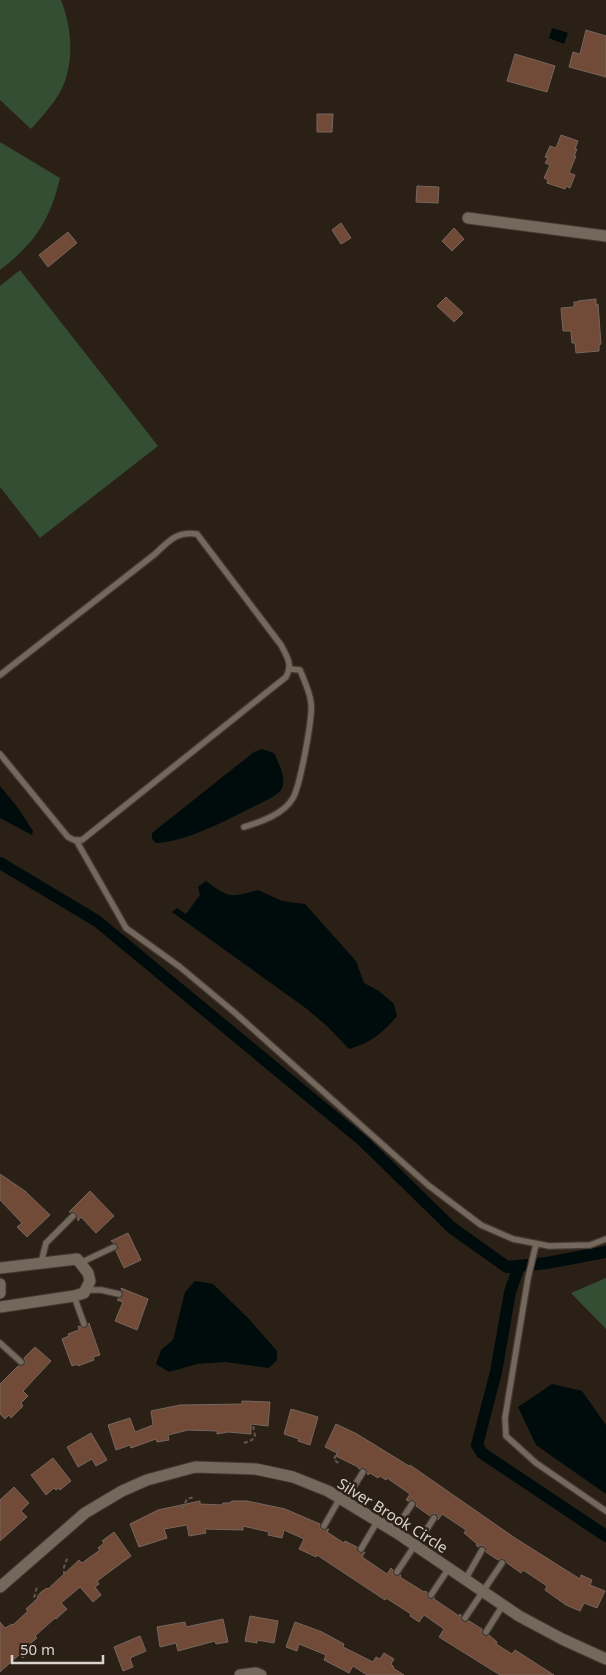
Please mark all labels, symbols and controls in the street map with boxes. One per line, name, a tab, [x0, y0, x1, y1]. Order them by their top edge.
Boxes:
street label: Silver Brook Circle	[334, 1473, 452, 1557]
scale bar	[12, 1632, 104, 1664]
text: 50 m	[20, 1639, 55, 1659]

